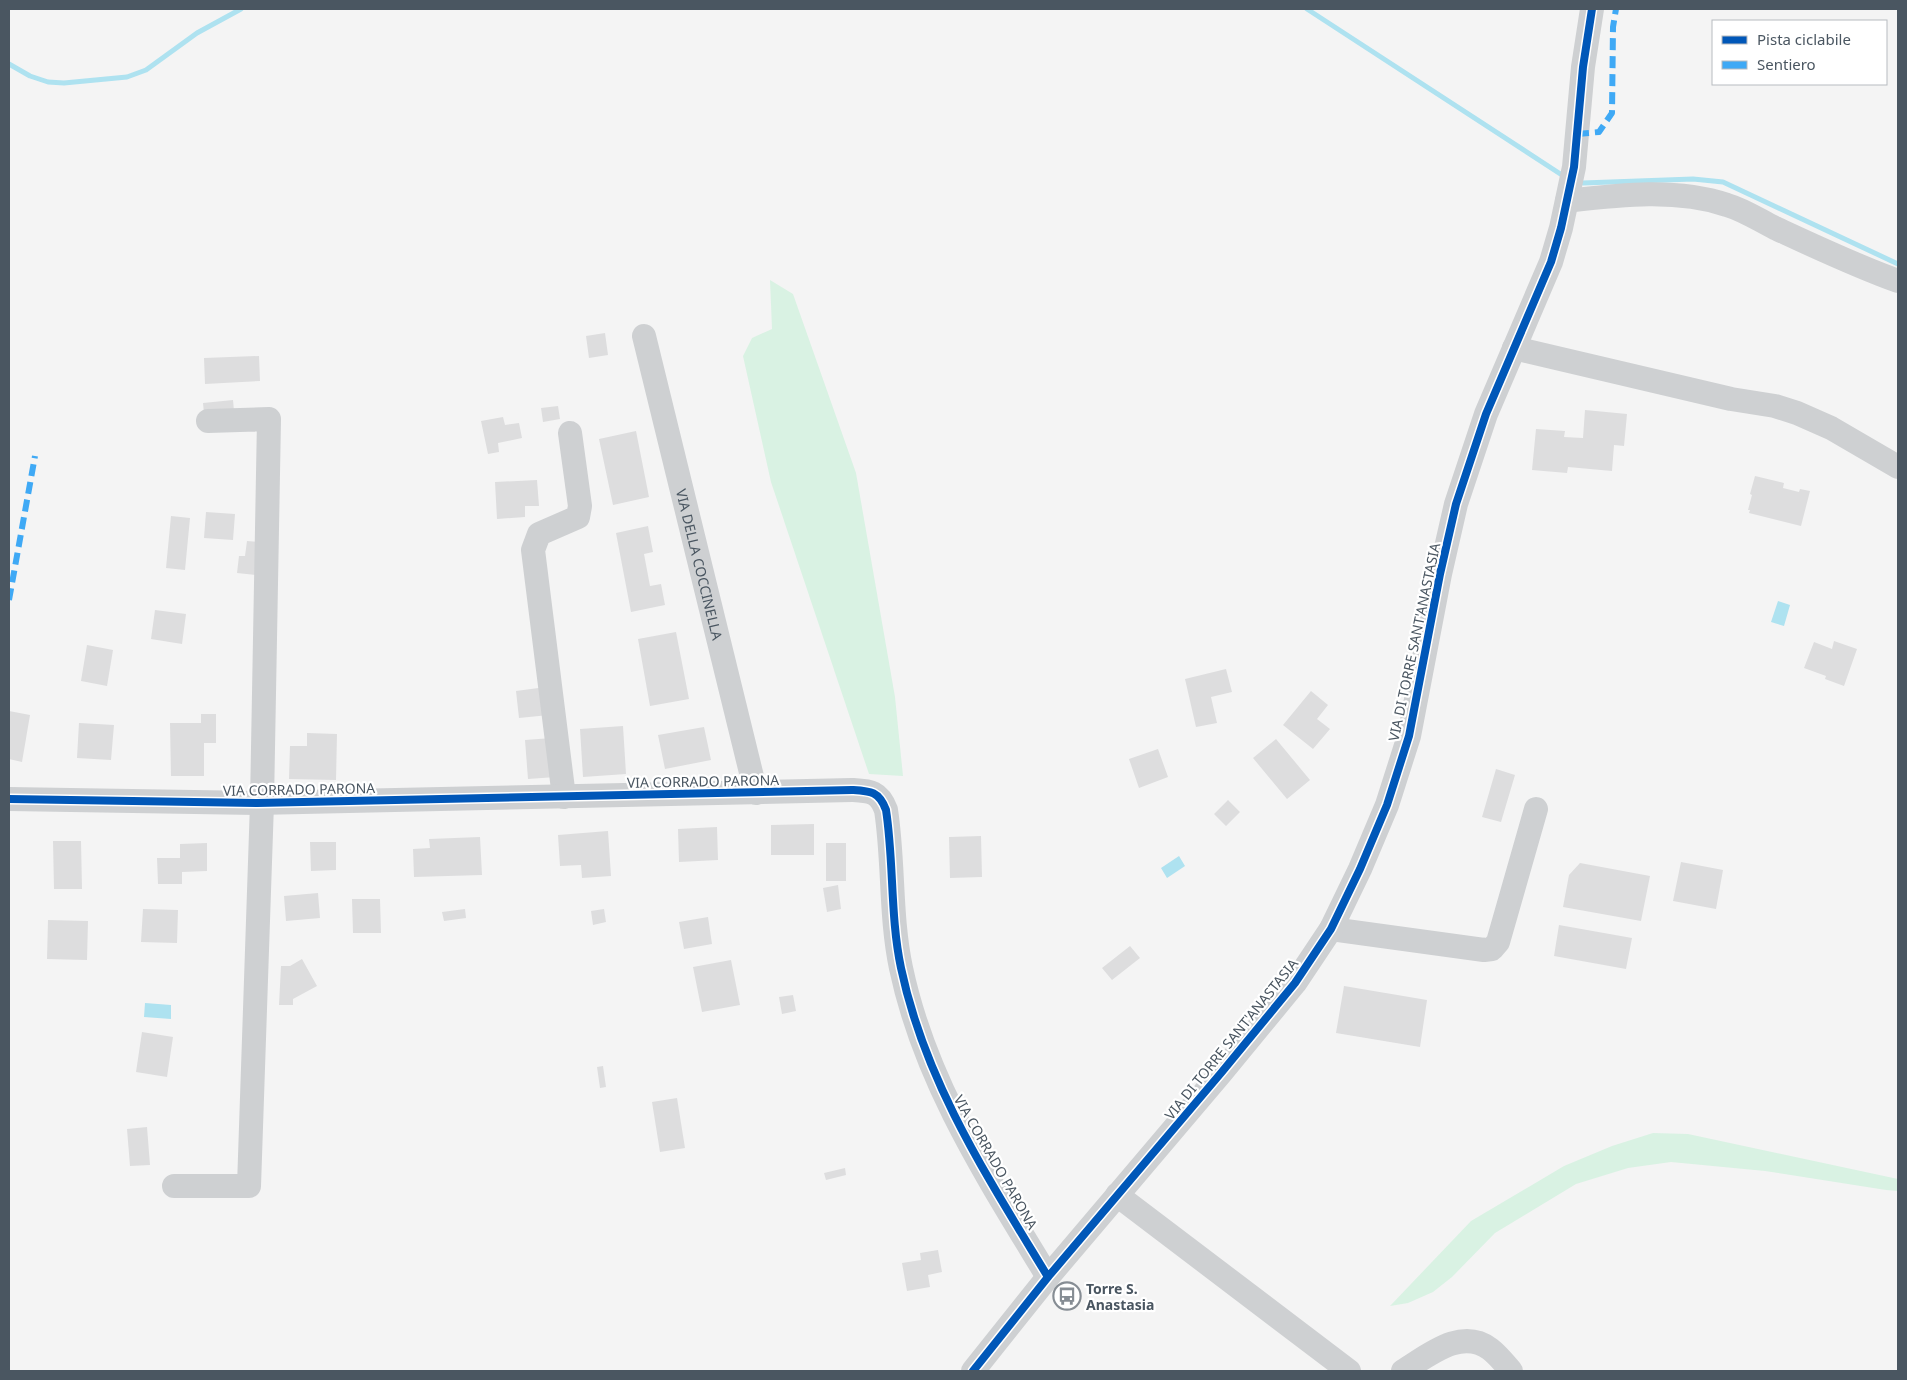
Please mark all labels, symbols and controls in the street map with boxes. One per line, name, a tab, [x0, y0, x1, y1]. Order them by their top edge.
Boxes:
legend	[1712, 20, 1887, 85]
text: Pista ciclabile	[1757, 29, 1851, 49]
text: Sentiero	[1757, 54, 1816, 74]
street label: VIA DELLA COCCINELLA	[672, 487, 728, 642]
street label: VIA DI TORRE SANT'ANASTASIA	[1384, 541, 1444, 743]
street label: VIA CORRADO PARONA	[627, 770, 779, 792]
street label: VIA CORRADO PARONA	[223, 778, 375, 800]
street label: VIA DI TORRE SANT'ANASTASIA	[1160, 954, 1302, 1124]
street label: VIA CORRADO PARONA	[950, 1091, 1042, 1233]
place label: Torre S. Anastasia	[1086, 1279, 1154, 1314]
bus stop icon: Torre S. Anastasia	[1052, 1281, 1082, 1311]

